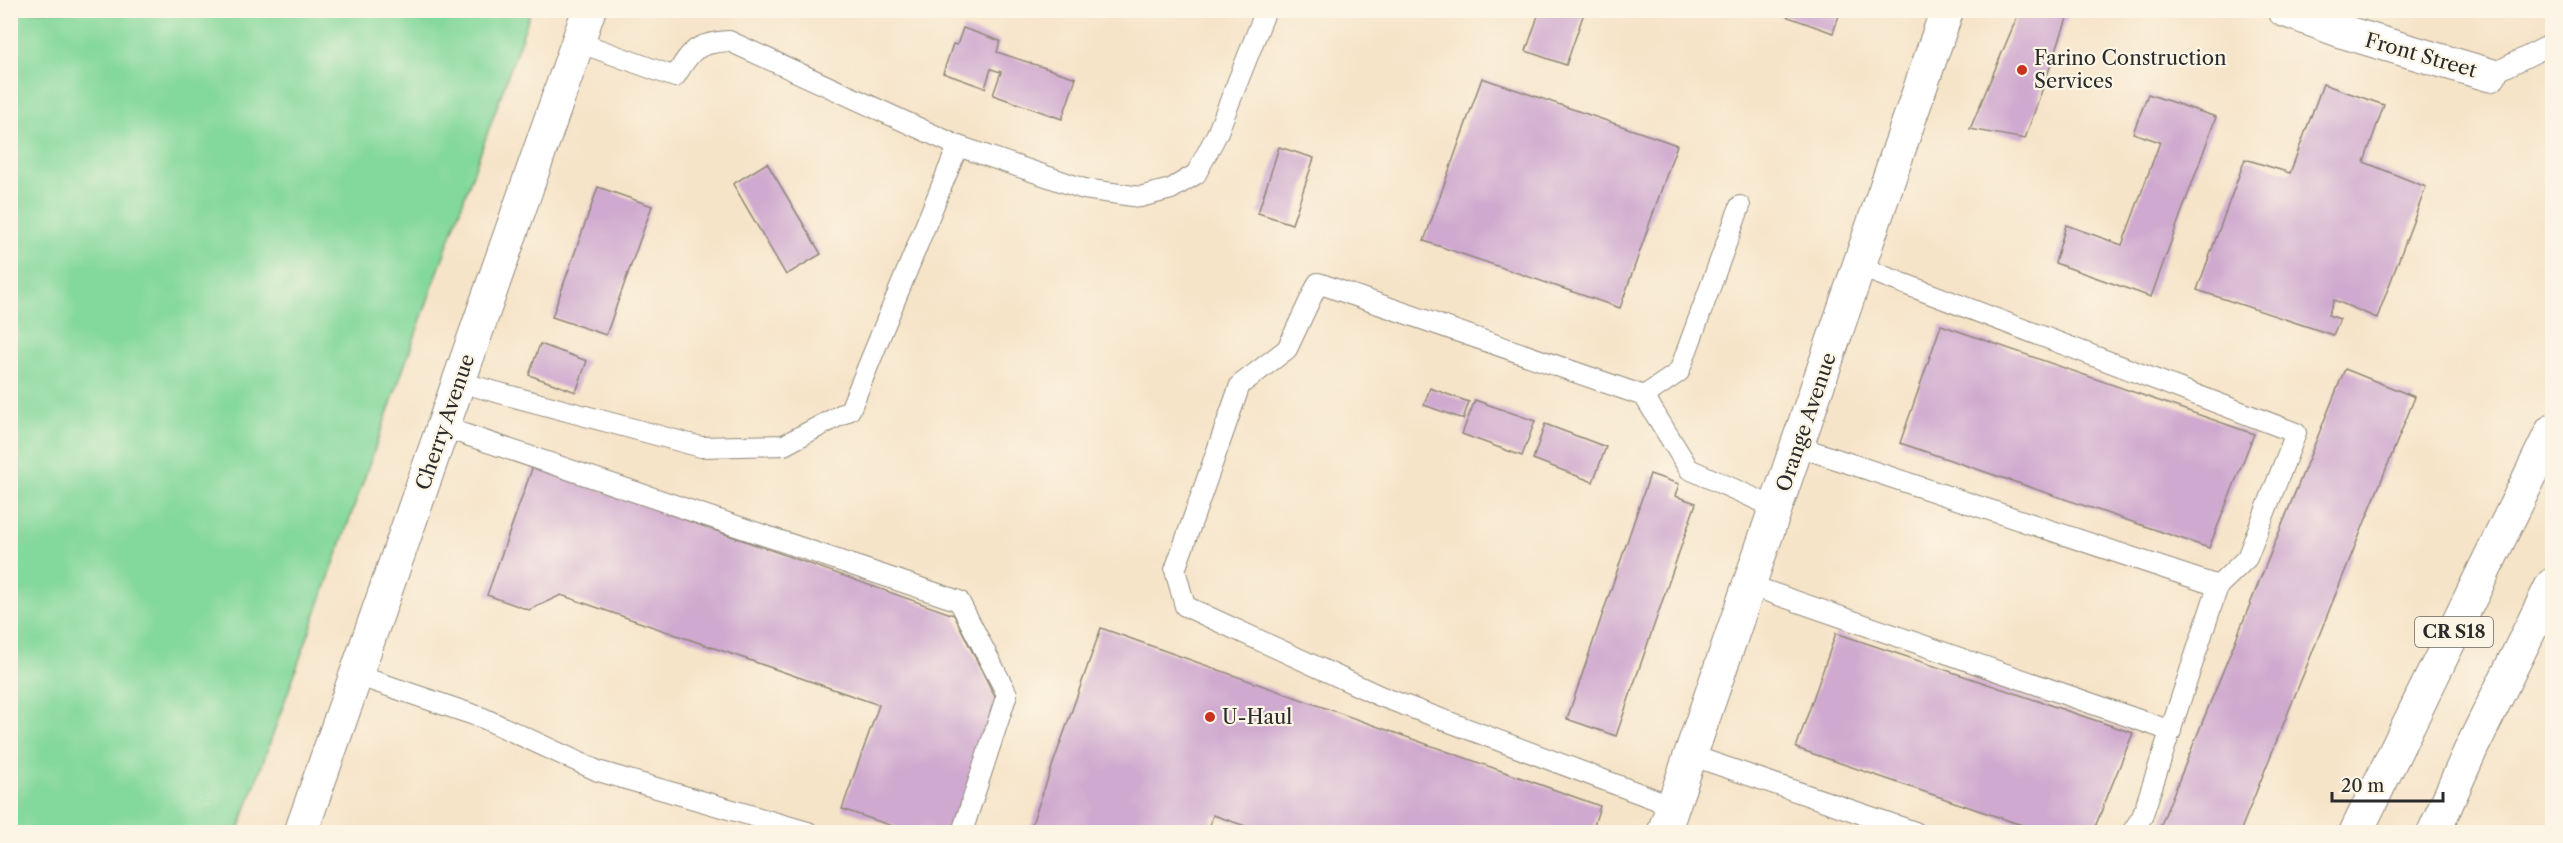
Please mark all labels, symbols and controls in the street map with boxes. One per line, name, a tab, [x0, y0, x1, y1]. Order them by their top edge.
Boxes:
street label: Front Street	[2362, 28, 2480, 82]
place label: Farino Construction Services	[2034, 46, 2227, 93]
marker: Farino Construction Services	[2015, 63, 2029, 77]
street label: Orange Avenue	[1771, 349, 1841, 495]
street label: Cherry Avenue	[411, 351, 479, 493]
road number: CR S18	[2415, 617, 2493, 647]
place label: U-Haul	[1222, 705, 1292, 729]
marker: U-Haul	[1203, 710, 1217, 724]
scale bar	[2332, 765, 2443, 803]
text: 20 m	[2341, 775, 2385, 797]

